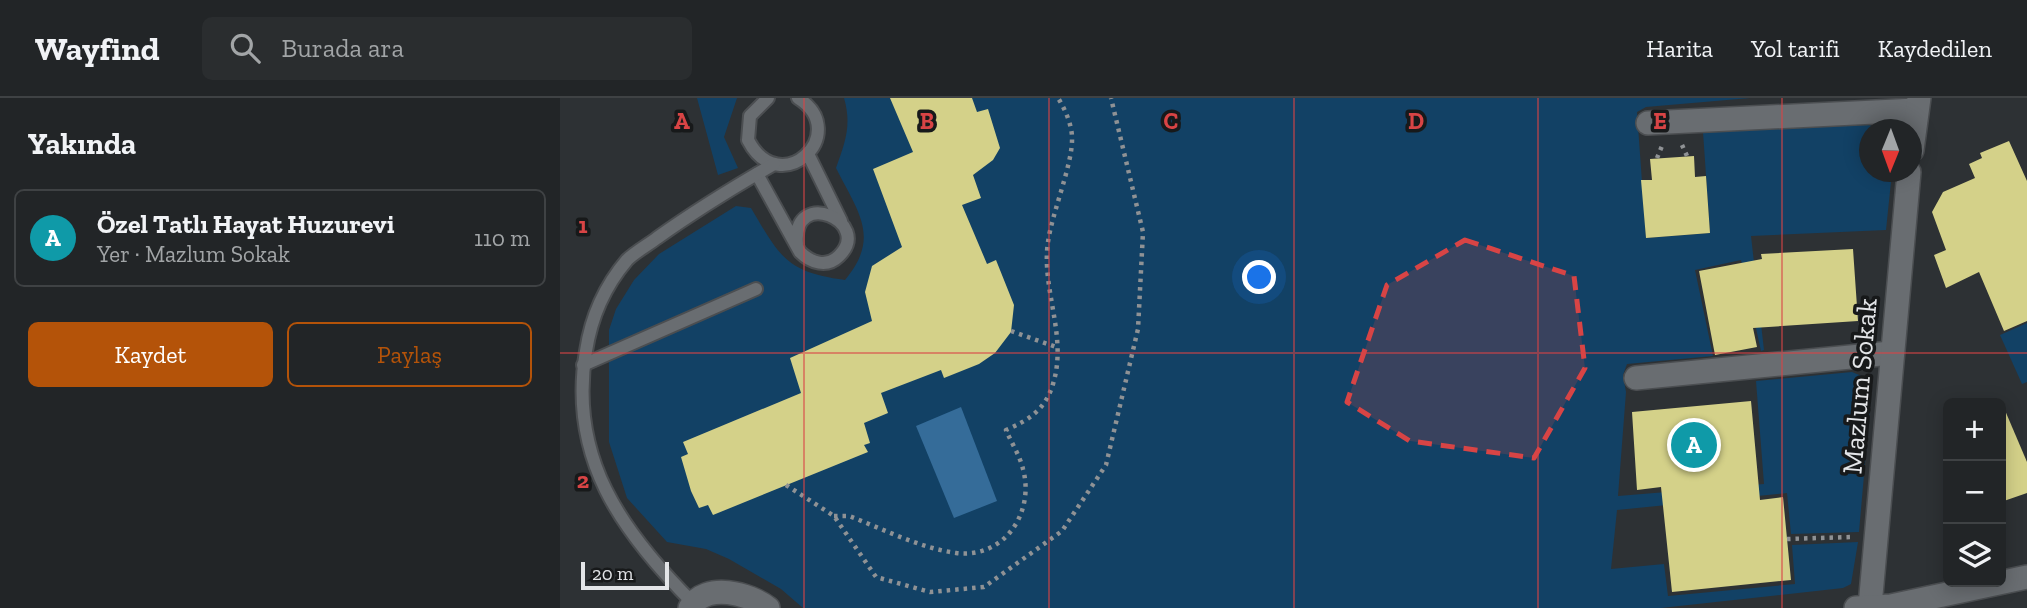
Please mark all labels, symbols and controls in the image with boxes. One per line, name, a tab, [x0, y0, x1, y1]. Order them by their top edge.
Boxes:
search box	[202, 17, 692, 80]
text: Wayfind	[35, 29, 160, 68]
icon: search	[226, 29, 264, 67]
text: Burada ara	[282, 32, 404, 64]
text: Harita	[1646, 34, 1713, 63]
text: Yol tarifi	[1751, 34, 1840, 63]
text: Kaydedilen	[1878, 34, 1992, 63]
text: A	[674, 107, 690, 135]
text: B	[920, 107, 934, 135]
text: C	[1164, 107, 1178, 135]
text: D	[1408, 107, 1424, 135]
text: E	[1653, 107, 1667, 135]
north arrow	[1859, 119, 1922, 182]
text: Yakında	[28, 126, 136, 162]
text: Özel Tatlı Hayat Huzurevi	[97, 208, 395, 240]
text: 1	[578, 211, 588, 239]
text: A	[45, 224, 61, 252]
text: 110 m	[474, 224, 530, 252]
text: Yer · Mazlum Sokak	[97, 240, 290, 268]
your location	[1242, 260, 1276, 294]
street label: Mazlum Sokak	[1835, 296, 1884, 475]
button: Kaydet	[28, 322, 273, 387]
button: Paylaş	[287, 322, 532, 387]
map controls	[1943, 398, 2006, 587]
button: +	[1943, 398, 2006, 461]
pin: A	[1671, 419, 1717, 471]
button: −	[1943, 461, 2006, 524]
text: 2	[577, 466, 589, 494]
button: layers	[1943, 524, 2006, 587]
scale bar	[581, 559, 668, 591]
text: 20 m	[592, 562, 633, 585]

